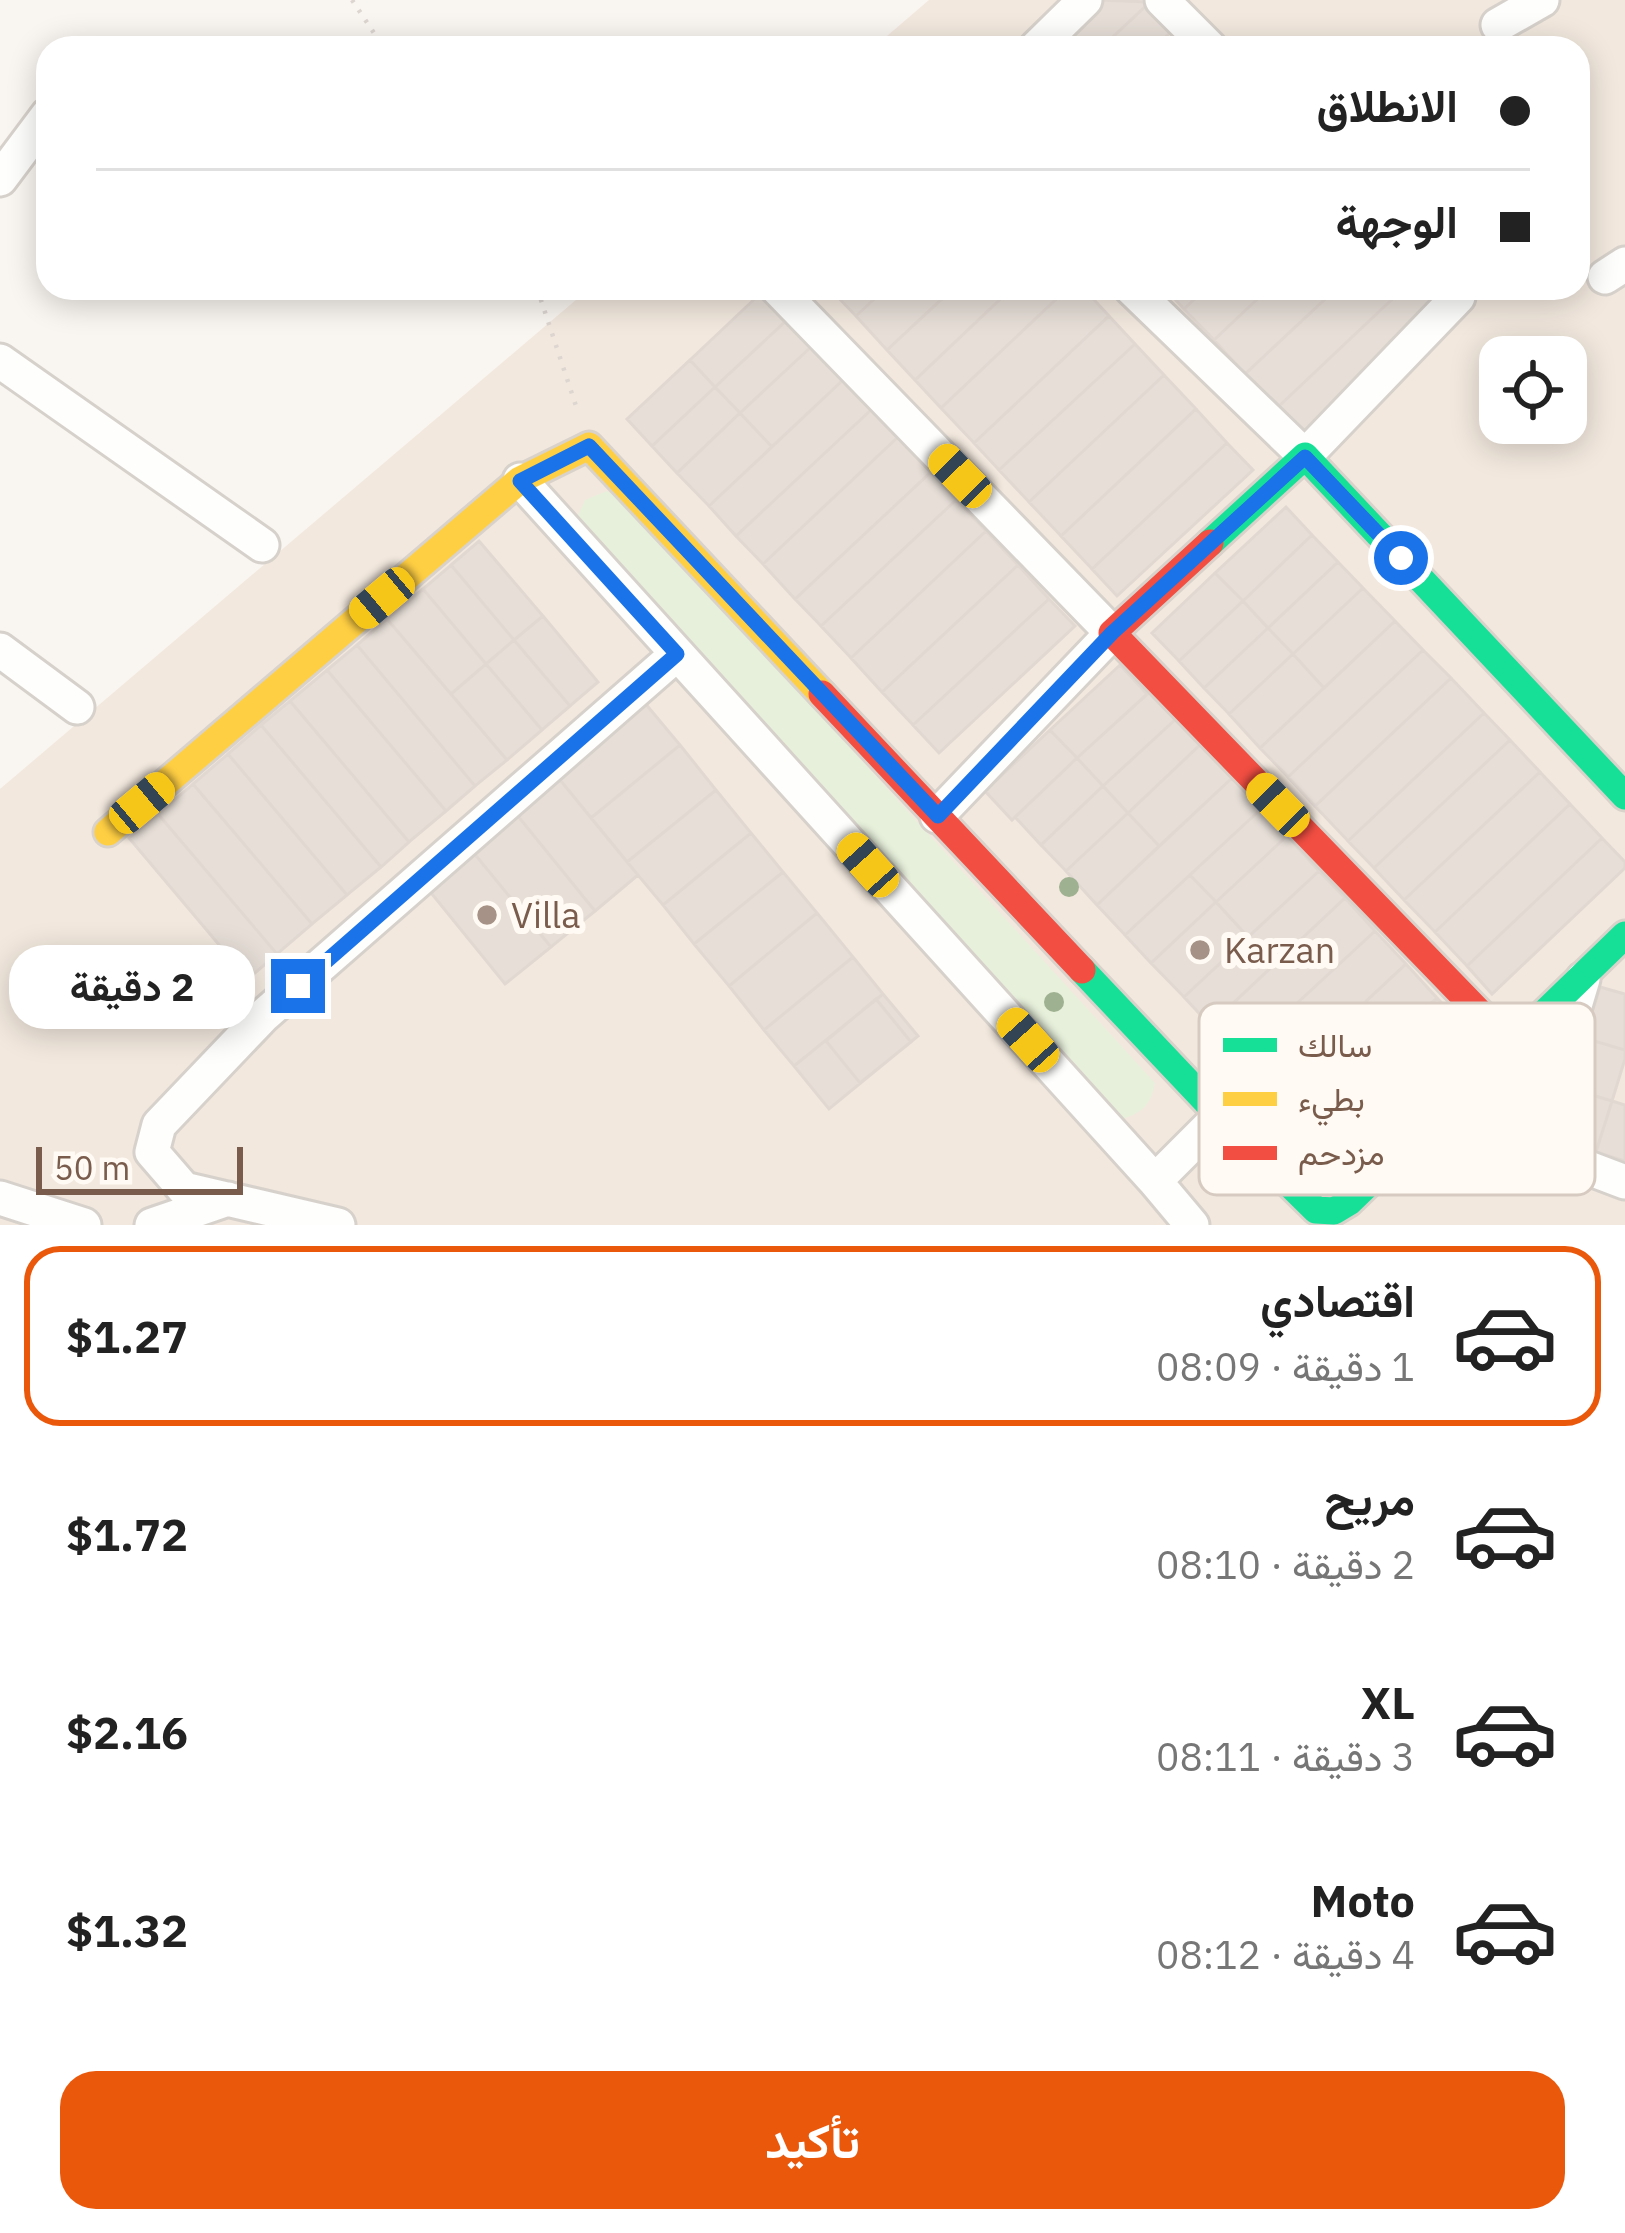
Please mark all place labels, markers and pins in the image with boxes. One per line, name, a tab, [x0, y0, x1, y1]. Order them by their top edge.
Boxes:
place label: Villa	[511, 891, 581, 938]
marker: Villa	[474, 902, 500, 928]
place label: Karzan	[1224, 926, 1335, 973]
marker: Karzan	[1187, 937, 1213, 963]

